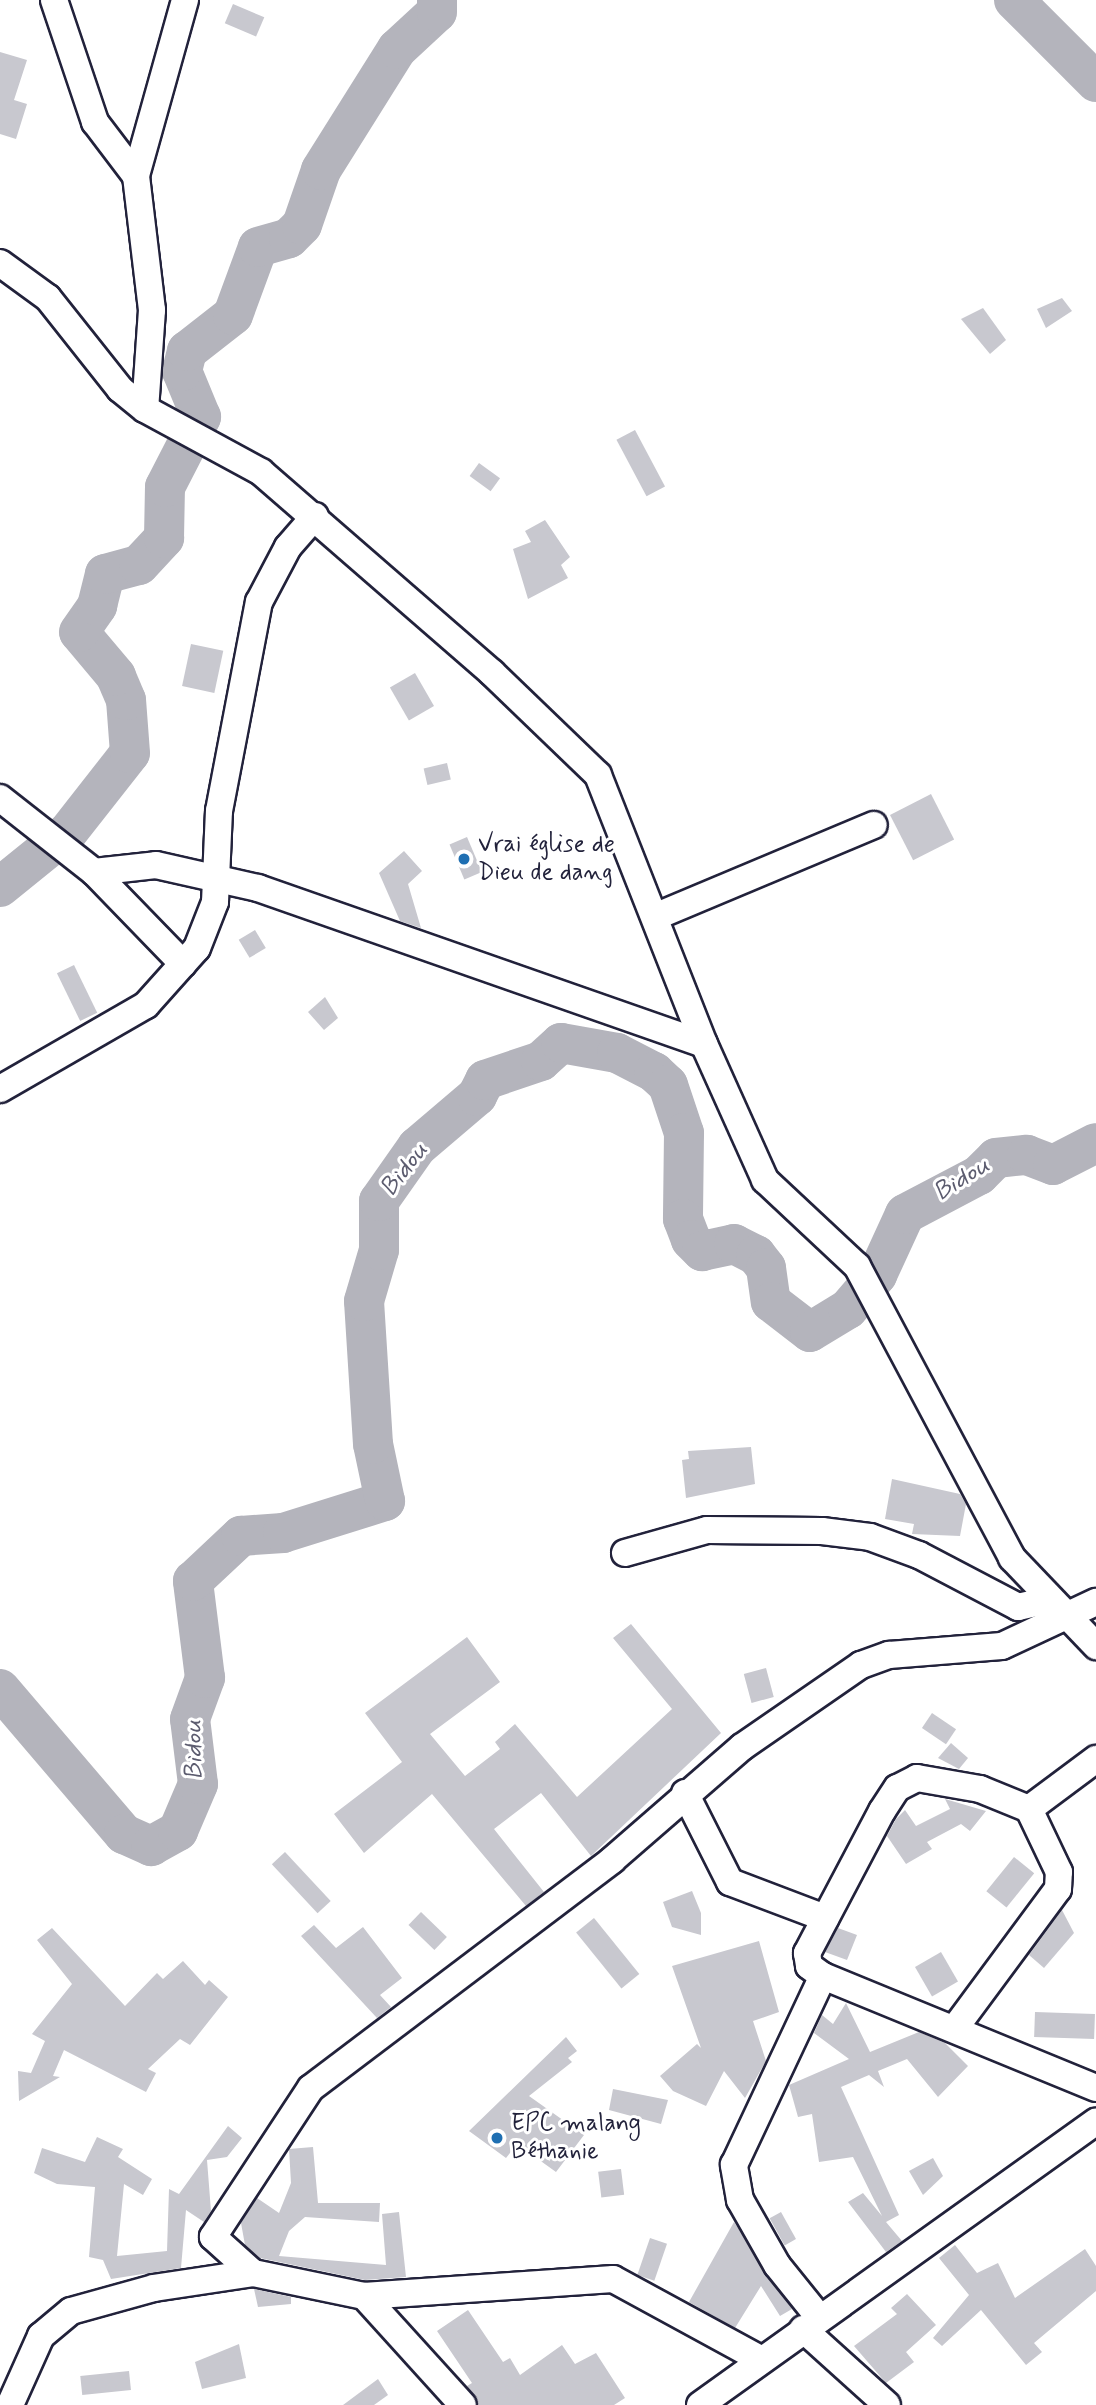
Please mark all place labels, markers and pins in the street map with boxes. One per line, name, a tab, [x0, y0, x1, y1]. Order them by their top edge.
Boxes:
place label: Vrai église de Dieu de dang	[478, 831, 615, 887]
marker: Vrai église de Dieu de dang	[456, 851, 472, 867]
place label: EPC malang Béthanie	[511, 2110, 638, 2166]
marker: EPC malang Béthanie	[489, 2130, 505, 2146]

